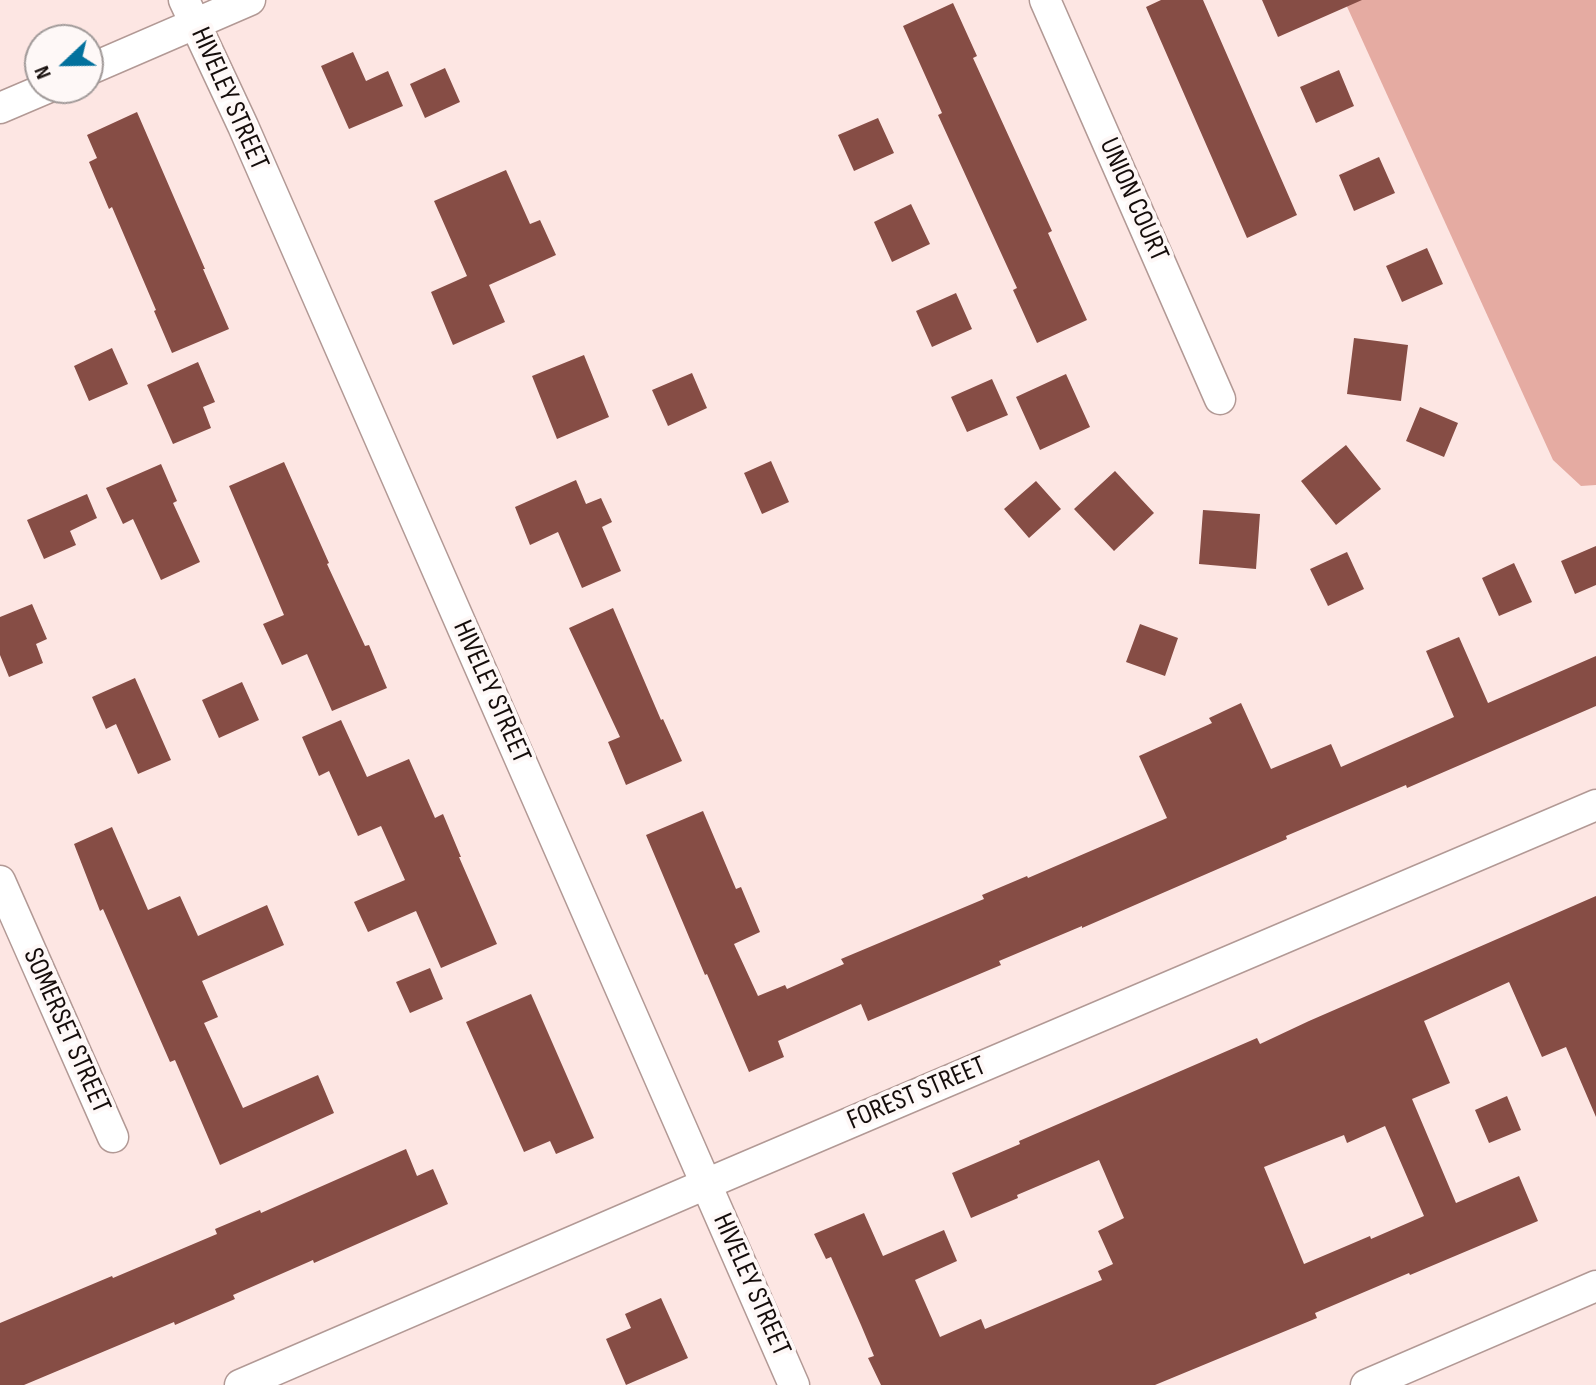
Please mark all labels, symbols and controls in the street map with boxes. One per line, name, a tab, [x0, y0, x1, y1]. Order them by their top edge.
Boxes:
street label: HIVELEY STREET	[183, 22, 275, 176]
north arrow	[24, 24, 104, 104]
text: N	[28, 62, 58, 83]
street label: UNION COURT	[1091, 133, 1175, 267]
street label: HIVELEY STREET	[445, 615, 537, 769]
street label: SOMERSET STREET	[15, 943, 117, 1119]
street label: FOREST STREET	[843, 1050, 991, 1138]
street label: HIVELEY STREET	[705, 1208, 797, 1362]

